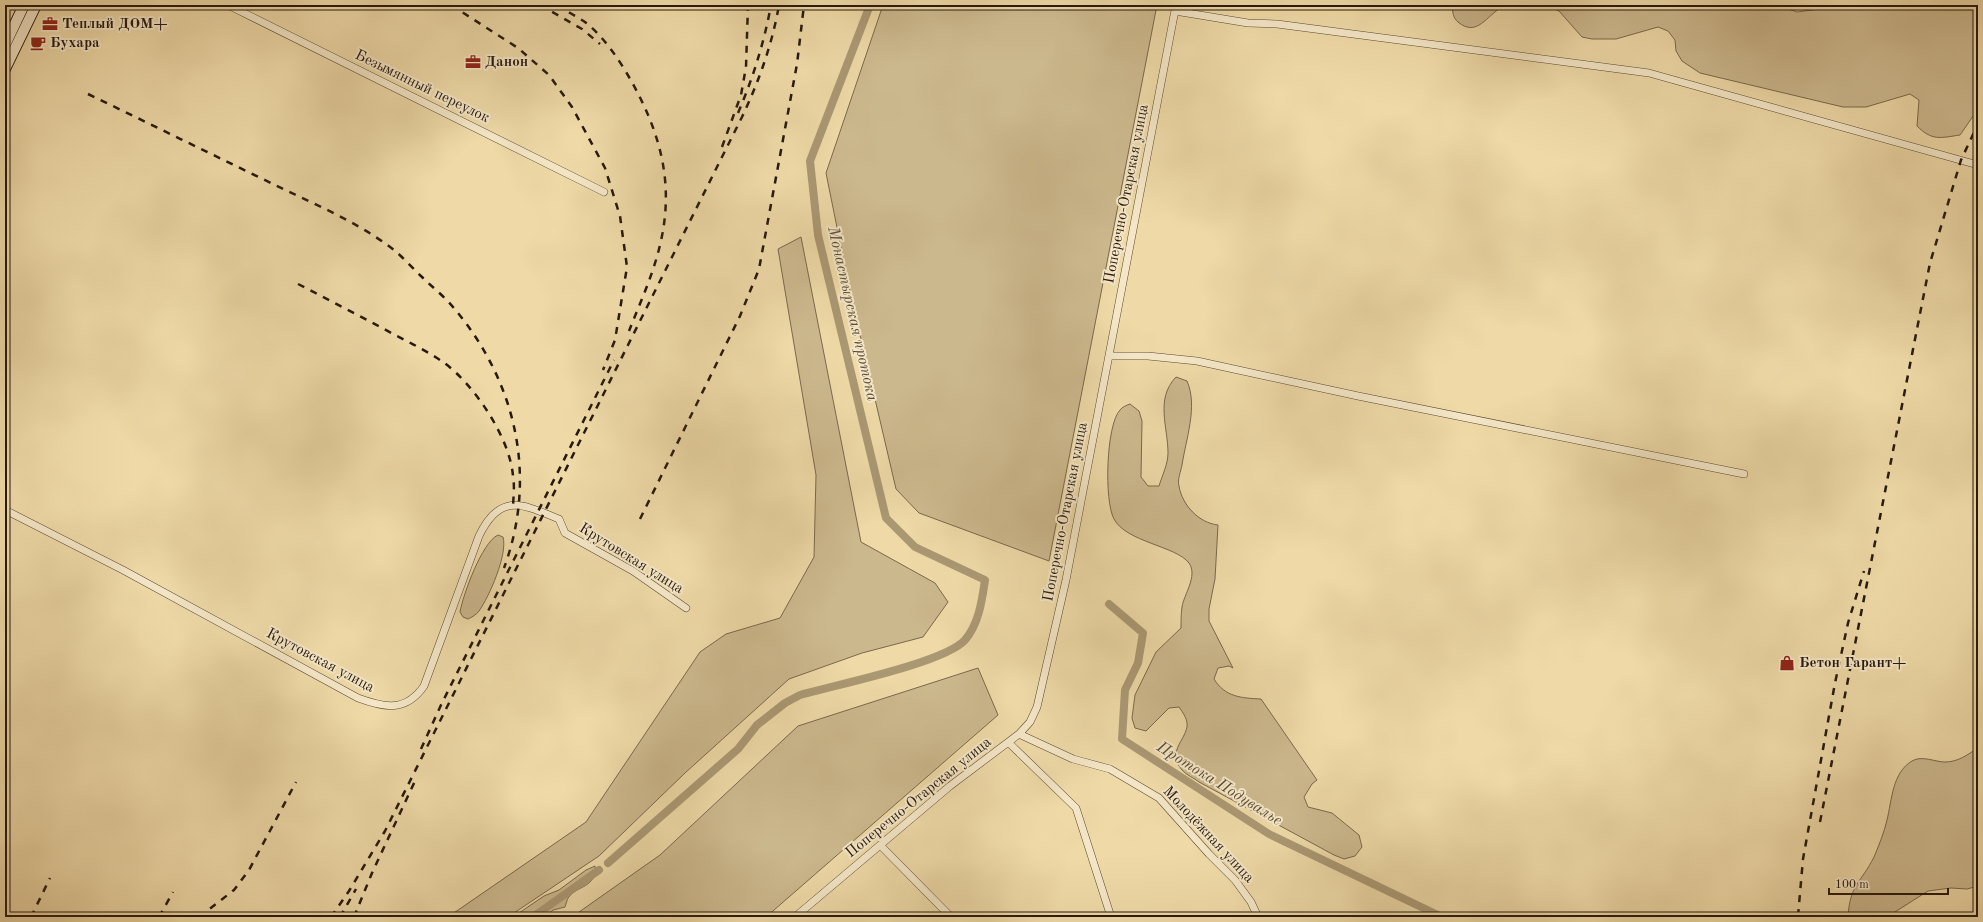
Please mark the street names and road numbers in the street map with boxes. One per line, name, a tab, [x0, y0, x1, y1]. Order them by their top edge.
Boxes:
street label: Безымянный переулок	[352, 48, 492, 126]
street label: Поперечно-Отарская улица	[1102, 102, 1152, 285]
street label: Поперечно-Отарская улица	[1041, 420, 1091, 603]
street label: Крутовская улица	[576, 521, 686, 597]
street label: Крутовская улица	[264, 626, 377, 696]
street label: Поперечно-Отарская улица	[843, 734, 995, 861]
street label: Молодёжная улица	[1160, 784, 1257, 886]

